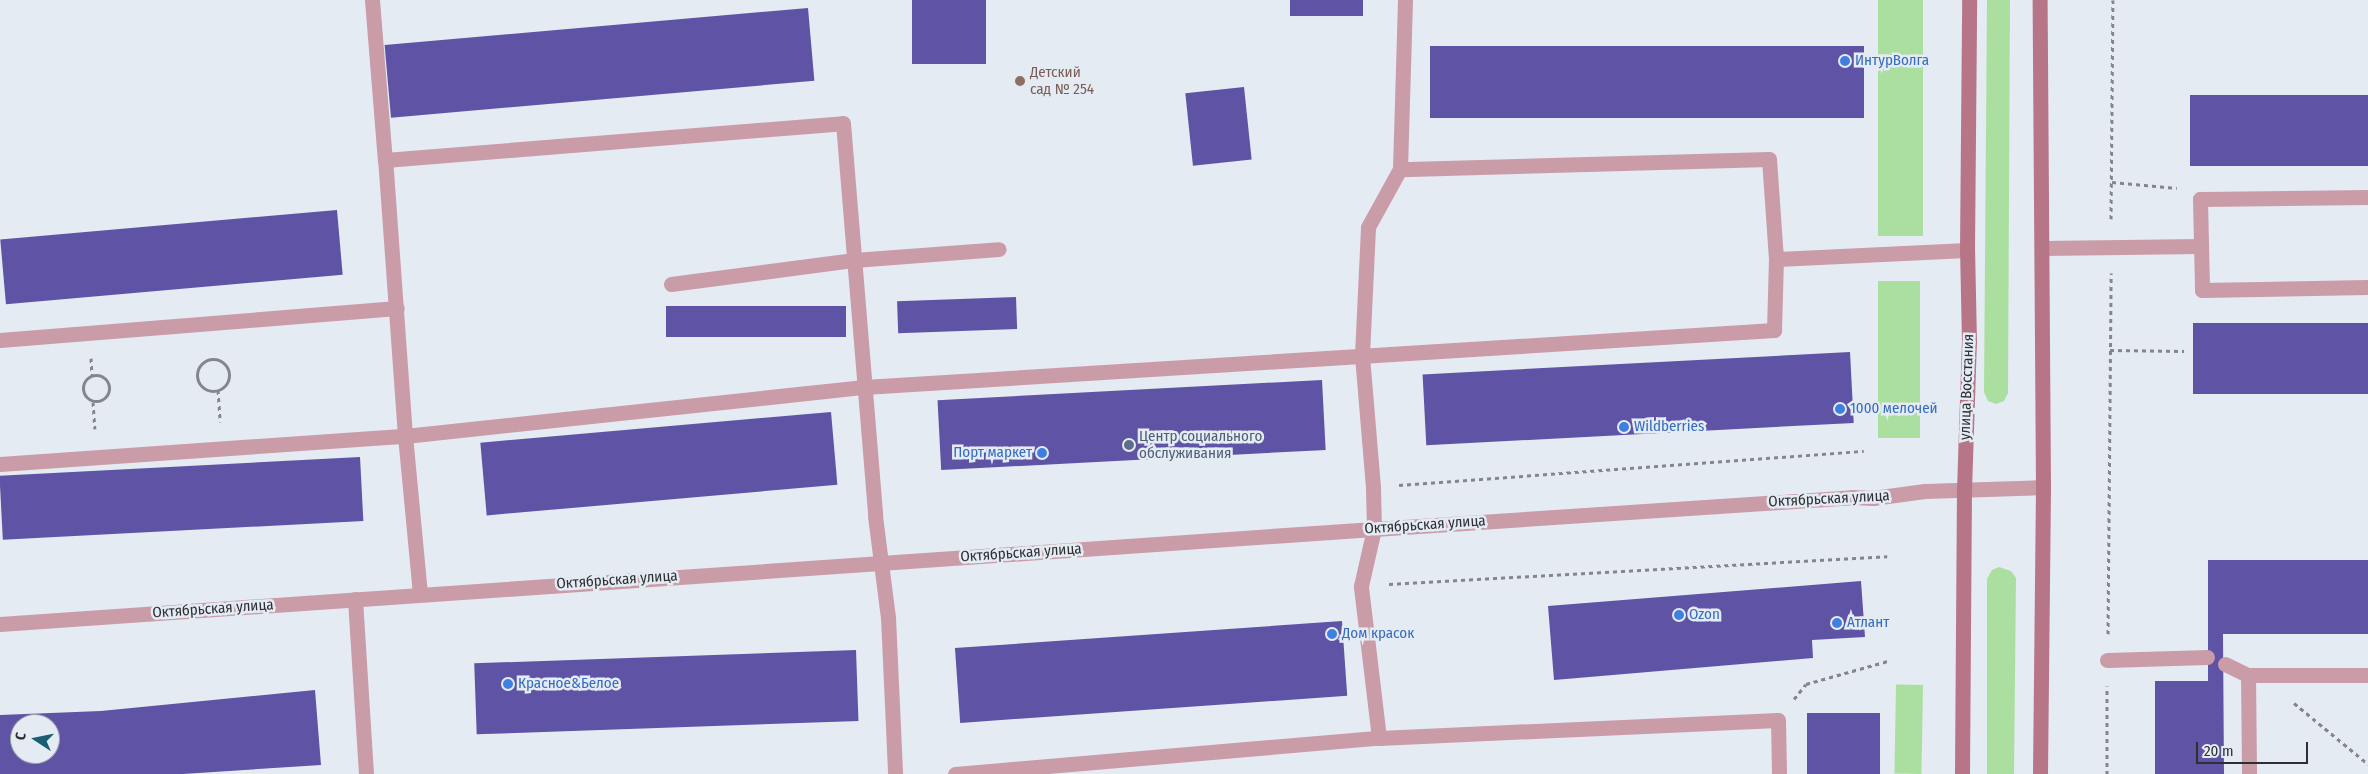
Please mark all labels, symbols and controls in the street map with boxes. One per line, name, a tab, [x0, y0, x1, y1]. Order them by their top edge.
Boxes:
place label: ИнтурВолга	[1855, 52, 1929, 70]
marker: ИнтурВолга	[1839, 55, 1851, 67]
place label: Детский сад № 254	[1030, 63, 1094, 98]
marker: Детский сад № 254	[1014, 75, 1026, 87]
street label: улица Восстания	[1956, 334, 1978, 440]
place label: 1000 мелочей	[1850, 400, 1938, 418]
marker: 1000 мелочей	[1834, 403, 1846, 415]
place label: Wildberries	[1634, 418, 1704, 436]
marker: Wildberries	[1618, 421, 1630, 433]
place label: Центр социального обслуживания	[1139, 427, 1262, 462]
marker: Центр социального обслуживания	[1123, 439, 1135, 451]
place label: Порт маркет	[953, 444, 1032, 462]
marker: Порт маркет	[1036, 447, 1048, 459]
street label: Октябрьская улица	[1768, 487, 1890, 511]
street label: Октябрьская улица	[1364, 512, 1486, 538]
street label: Октябрьская улица	[960, 540, 1082, 566]
street label: Октябрьская улица	[556, 567, 678, 593]
street label: Октябрьская улица	[152, 596, 274, 622]
place label: Ozon	[1689, 606, 1720, 624]
marker: Ozon	[1673, 609, 1685, 621]
place label: Атлант	[1847, 614, 1889, 632]
marker: Атлант	[1831, 617, 1843, 629]
place label: Дом красок	[1342, 625, 1414, 643]
marker: Дом красок	[1326, 628, 1338, 640]
place label: Красное&Белое	[518, 675, 619, 693]
marker: Красное&Белое	[502, 678, 514, 690]
north arrow	[10, 714, 60, 764]
text: С	[12, 731, 30, 741]
scale bar	[2198, 732, 2310, 764]
text: 20 m	[2204, 742, 2234, 760]

